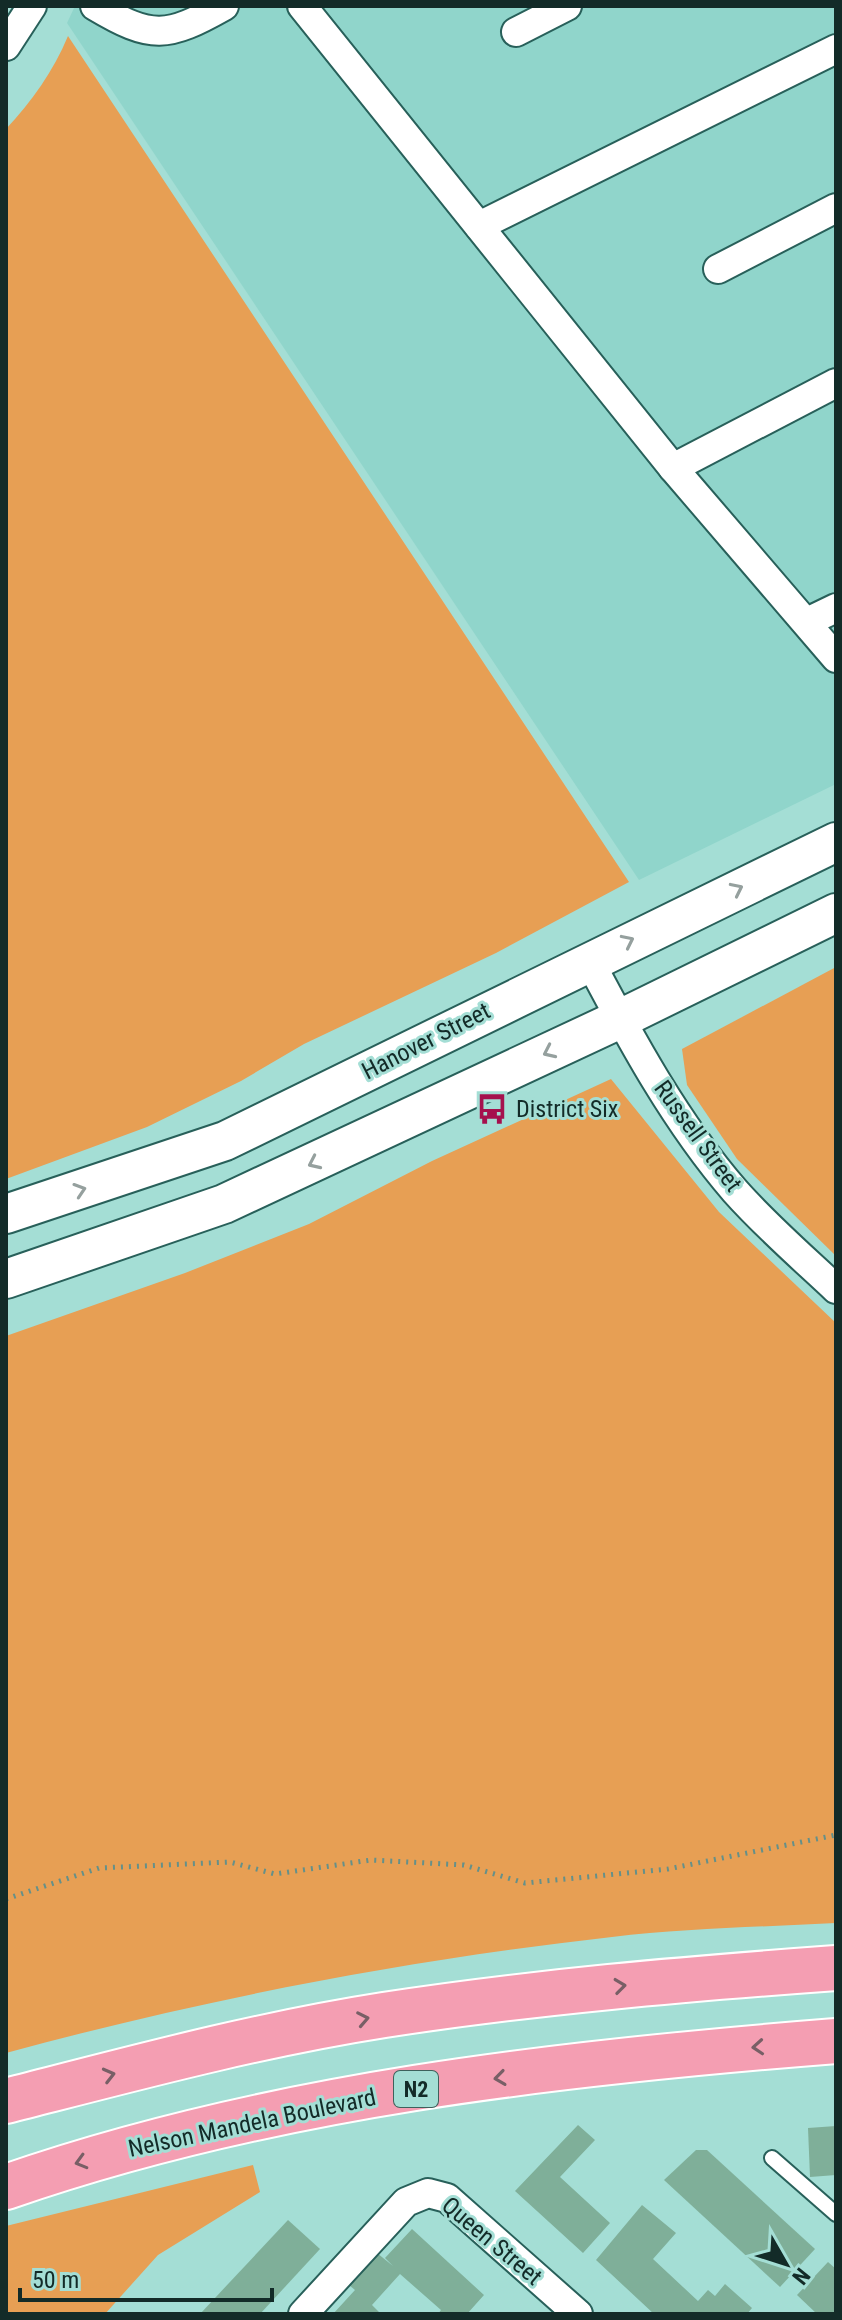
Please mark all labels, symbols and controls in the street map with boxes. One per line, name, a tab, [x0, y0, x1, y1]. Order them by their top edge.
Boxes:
one-way arrow	[729, 883, 744, 899]
one-way arrow	[620, 935, 635, 951]
street label: Hanover Street	[357, 997, 495, 1085]
one-way arrow	[543, 1042, 558, 1058]
street label: Russell Street	[648, 1075, 748, 1197]
bus stop icon: District Six	[475, 1092, 509, 1126]
place label: District Six	[516, 1095, 618, 1123]
one-way arrow	[308, 1153, 323, 1169]
one-way arrow	[72, 1183, 86, 1199]
one-way arrow	[614, 1978, 627, 1995]
one-way arrow	[356, 2012, 369, 2029]
one-way arrow	[751, 2039, 764, 2056]
one-way arrow	[101, 2067, 115, 2084]
one-way arrow	[493, 2069, 506, 2086]
road number: N2	[394, 2071, 438, 2107]
street label: Nelson Mandela Boulevard	[126, 2083, 378, 2163]
one-way arrow	[74, 2153, 88, 2169]
street label: Queen Street	[436, 2191, 548, 2291]
north arrow	[746, 2224, 826, 2304]
scale bar	[20, 2252, 272, 2302]
text: N	[787, 2263, 815, 2289]
text: 50 m	[32, 2266, 79, 2294]

